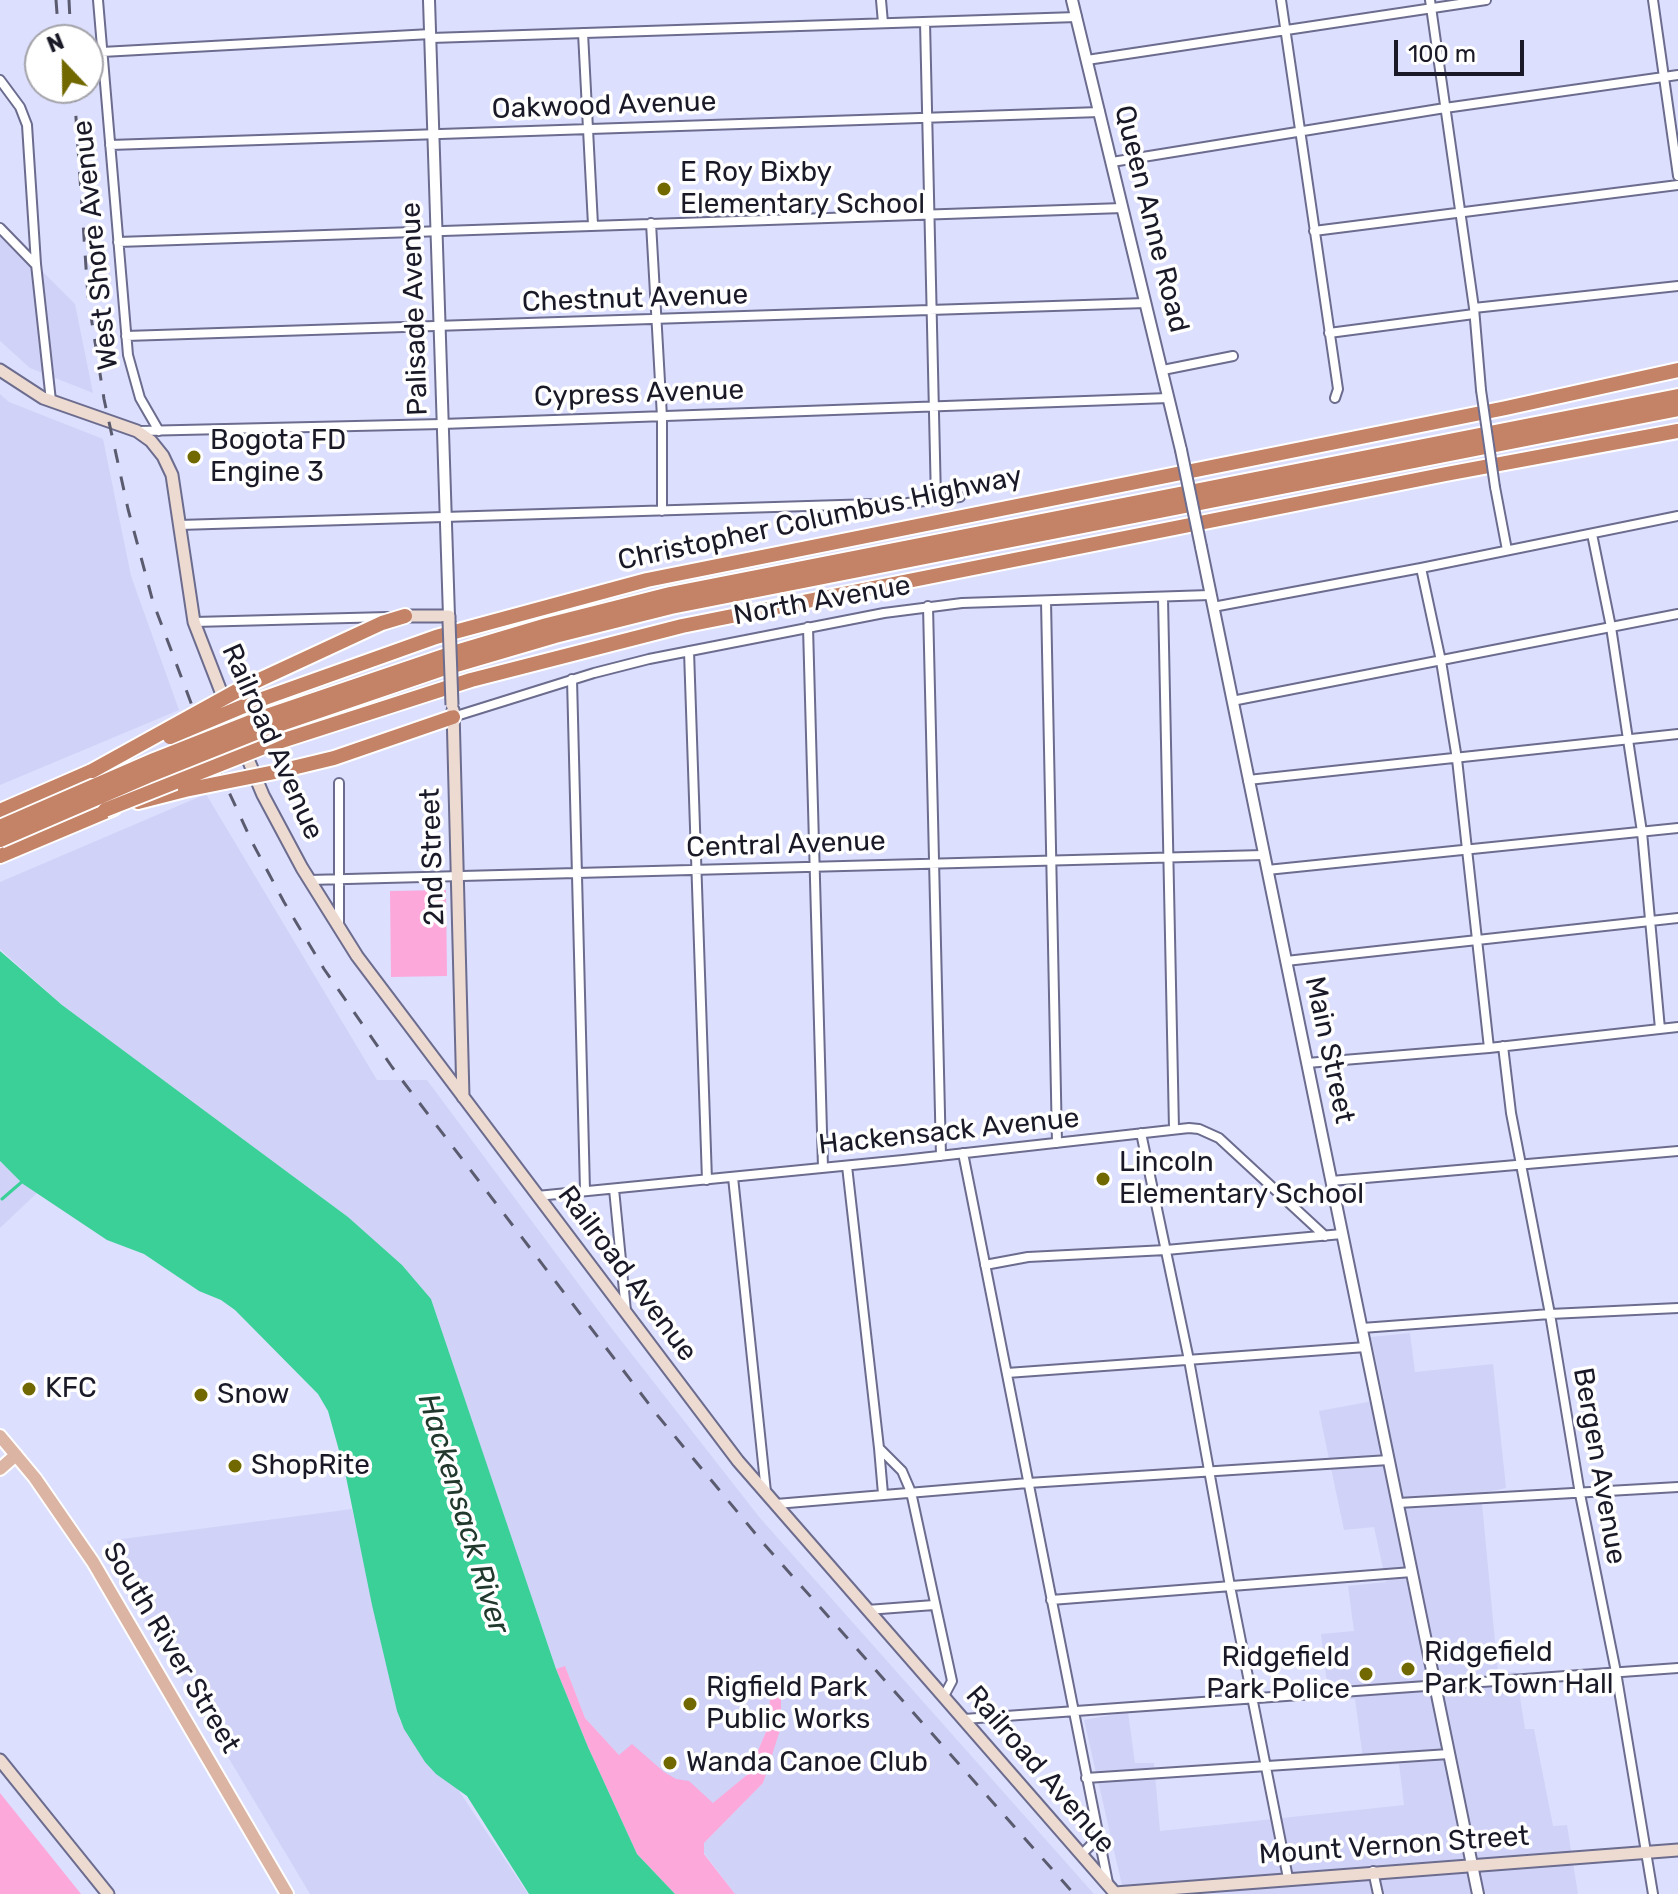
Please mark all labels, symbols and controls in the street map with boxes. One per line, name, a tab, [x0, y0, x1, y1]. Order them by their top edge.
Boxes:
north arrow	[24, 24, 104, 104]
scale bar	[1398, 24, 1528, 74]
text: N	[43, 28, 68, 59]
text: 100 m	[1408, 40, 1476, 68]
street label: Oakwood Avenue	[491, 85, 717, 127]
street label: Queen Anne Road	[1107, 102, 1195, 336]
street label: West Shore Avenue	[66, 118, 126, 372]
place label: E Roy Bixby Elementary School	[680, 156, 925, 222]
marker: E Roy Bixby Elementary School	[655, 180, 673, 198]
street label: Palisade Avenue	[394, 202, 436, 416]
street label: Chestnut Avenue	[521, 278, 749, 320]
street label: Cypress Avenue	[533, 374, 745, 414]
place label: Bogota FD Engine 3	[210, 424, 346, 490]
marker: Bogota FD Engine 3	[185, 448, 203, 466]
street label: Christopher Columbus Highway	[615, 460, 1025, 578]
street label: North Avenue	[731, 569, 913, 633]
street label: Railroad Avenue	[214, 639, 330, 845]
street label: 2nd Street	[414, 788, 452, 926]
street label: Central Avenue	[686, 825, 886, 865]
street label: Main Street	[1297, 974, 1361, 1126]
street label: Hackensack Avenue	[817, 1102, 1081, 1162]
place label: Lincoln Elementary School	[1119, 1146, 1364, 1212]
marker: Lincoln Elementary School	[1094, 1170, 1112, 1188]
street label: Railroad Avenue	[550, 1180, 704, 1368]
street label: Bergen Avenue	[1565, 1365, 1633, 1567]
place label: KFC	[45, 1372, 97, 1406]
place label: Snow	[217, 1378, 290, 1412]
marker: KFC	[20, 1380, 38, 1398]
marker: Snow	[192, 1386, 210, 1404]
water label: Hackensack River	[409, 1390, 517, 1638]
place label: ShopRite	[251, 1449, 370, 1483]
marker: ShopRite	[226, 1457, 244, 1475]
street label: South River Street	[95, 1537, 247, 1759]
place label: Ridgefield Park Town Hall	[1424, 1636, 1614, 1702]
place label: Ridgefield Park Police	[1206, 1641, 1350, 1707]
marker: Ridgefield Park Town Hall	[1399, 1660, 1417, 1678]
marker: Ridgefield Park Police	[1357, 1665, 1375, 1683]
place label: Rigfield Park Public Works	[706, 1671, 870, 1737]
street label: Railroad Avenue	[958, 1679, 1122, 1861]
marker: Rigfield Park Public Works	[681, 1695, 699, 1713]
place label: Wanda Canoe Club	[686, 1746, 928, 1780]
marker: Wanda Canoe Club	[661, 1754, 679, 1772]
street label: Mount Vernon Street	[1258, 1820, 1530, 1872]

